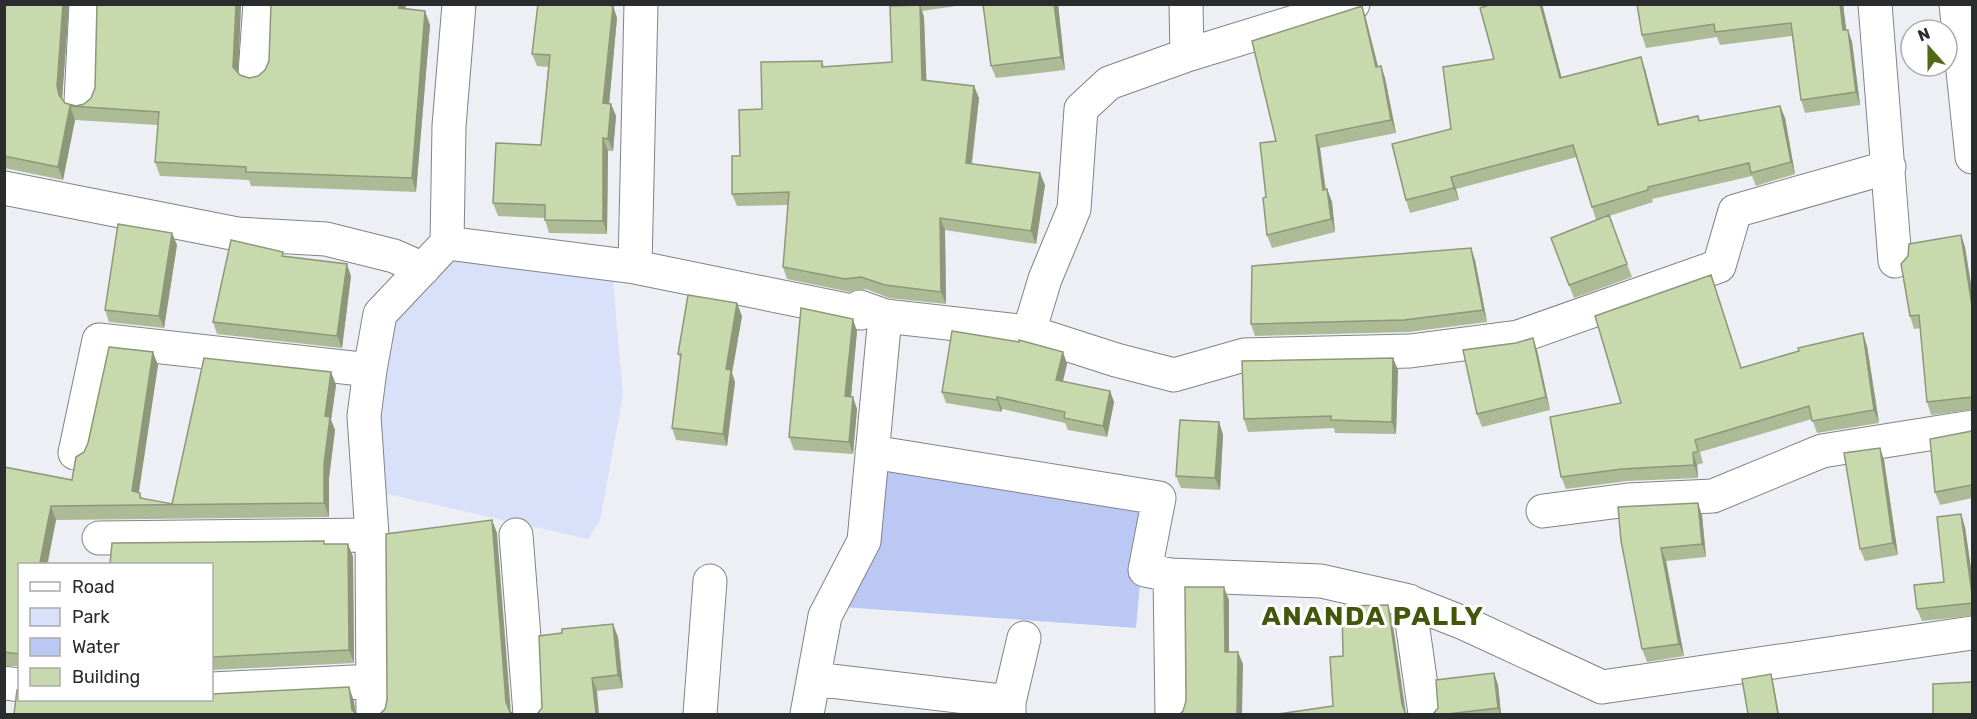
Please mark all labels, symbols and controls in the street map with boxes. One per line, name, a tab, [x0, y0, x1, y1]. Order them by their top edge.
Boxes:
north arrow	[1899, 18, 1959, 78]
text: N	[1915, 24, 1933, 45]
legend	[18, 563, 213, 701]
text: Road	[72, 576, 115, 598]
district label: ANANDA PALLY	[1261, 600, 1485, 632]
text: Park	[72, 606, 110, 628]
text: Water	[72, 636, 120, 658]
text: Building	[72, 666, 140, 688]

